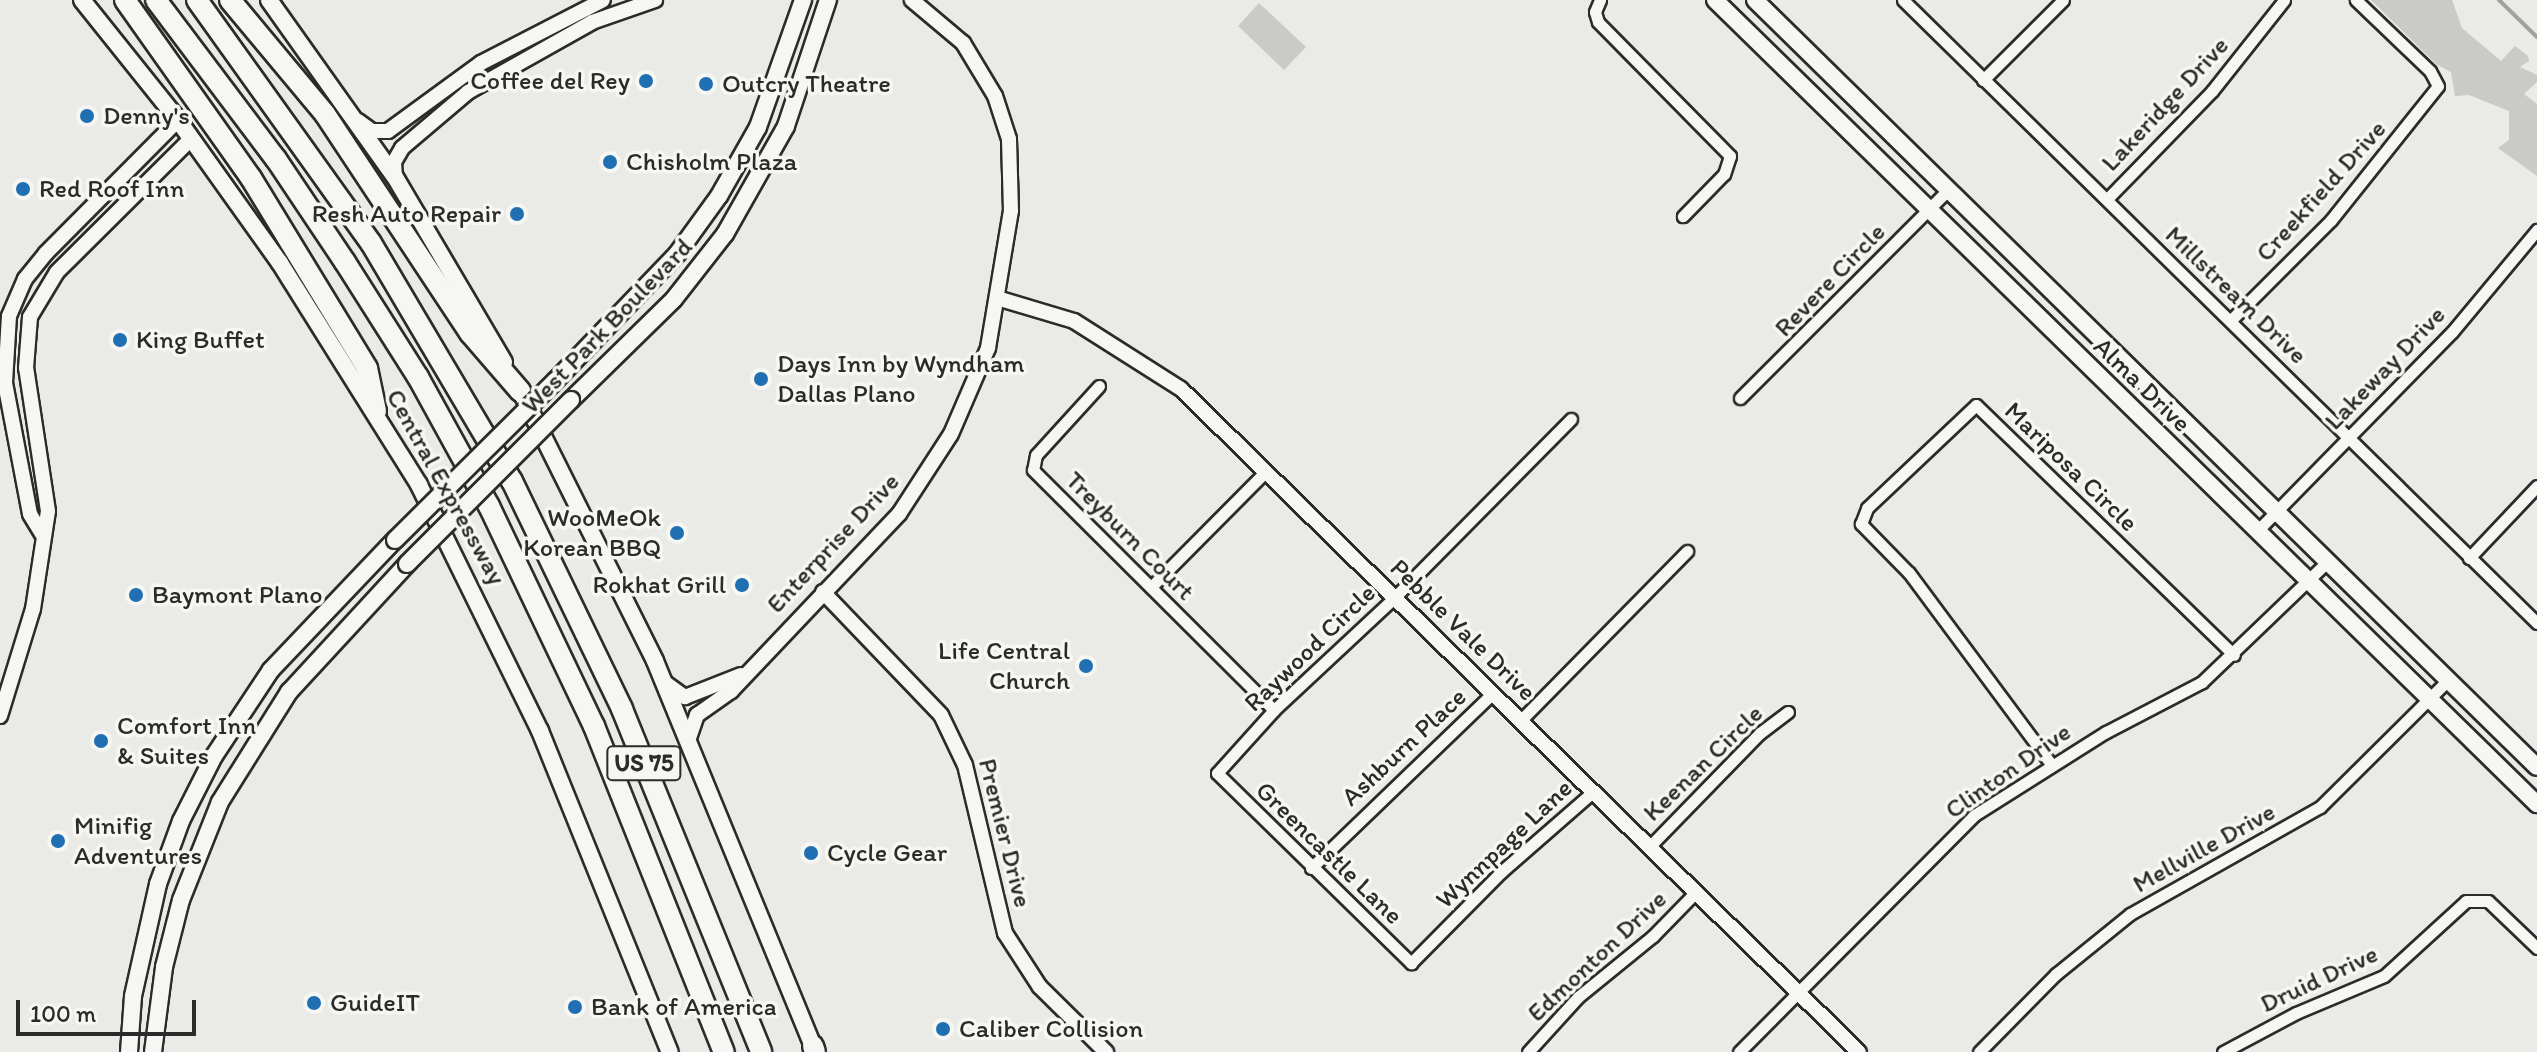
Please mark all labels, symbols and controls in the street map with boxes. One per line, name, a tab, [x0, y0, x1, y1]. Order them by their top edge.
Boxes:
street label: Lakeridge Drive	[2095, 30, 2235, 178]
place label: Coffee del Rey	[470, 65, 630, 97]
place label: Outcry Theatre	[722, 68, 892, 100]
marker: Coffee del Rey	[637, 72, 655, 90]
marker: Outcry Theatre	[697, 75, 715, 93]
place label: Denny's	[103, 100, 190, 132]
marker: Denny's	[78, 107, 96, 125]
street label: Creekfield Drive	[2249, 114, 2393, 268]
place label: Chisholm Plaza	[626, 146, 796, 178]
marker: Chisholm Plaza	[601, 153, 619, 171]
place label: Red Roof Inn	[39, 173, 183, 205]
marker: Red Roof Inn	[14, 180, 32, 198]
place label: Resh Auto Repair	[312, 198, 501, 230]
marker: Resh Auto Repair	[508, 205, 526, 223]
street label: Revere Circle	[1768, 217, 1892, 343]
street label: Millstream Drive	[2159, 219, 2313, 371]
street label: West Park Boulevard	[515, 232, 699, 420]
street label: Lakeway Drive	[2318, 299, 2452, 437]
place label: King Buffet	[136, 324, 265, 356]
marker: King Buffet	[111, 331, 129, 349]
street label: Alma Drive	[2087, 331, 2197, 439]
place label: Days Inn by Wyndham Dallas Plano	[777, 348, 1023, 410]
marker: Days Inn by Wyndham Dallas Plano	[752, 370, 770, 388]
street label: Central Expressway	[379, 384, 513, 590]
street label: Mariposa Circle	[1998, 396, 2144, 538]
street label: Treyburn Court	[1059, 465, 1201, 607]
street label: Enterprise Drive	[760, 466, 906, 620]
place label: WooMeOk Korean BBQ	[523, 502, 661, 564]
marker: WooMeOk Korean BBQ	[668, 524, 686, 542]
street label: Pebble Vale Drive	[1383, 552, 1543, 708]
place label: Rokhat Grill	[592, 569, 726, 601]
marker: Rokhat Grill	[733, 576, 751, 594]
street label: Raywood Circle	[1238, 578, 1382, 718]
place label: Baymont Plano	[152, 579, 322, 611]
marker: Baymont Plano	[127, 586, 145, 604]
place label: Life Central Church	[938, 635, 1070, 696]
marker: Life Central Church	[1077, 657, 1095, 675]
street label: Ashburn Place	[1335, 681, 1473, 813]
street label: Keenan Circle	[1637, 698, 1769, 828]
place label: Comfort Inn & Suites	[117, 710, 256, 772]
street label: Clinton Drive	[1939, 716, 2077, 826]
marker: Comfort Inn & Suites	[92, 732, 110, 750]
road number: US 75	[606, 743, 682, 783]
street label: Premier Drive	[971, 755, 1039, 911]
street label: Wynnpage Lane	[1429, 773, 1579, 915]
street label: Greencastle Lane	[1249, 775, 1409, 931]
street label: Mellville Drive	[2127, 796, 2281, 900]
place label: Minifig Adventures	[74, 810, 202, 872]
marker: Minifig Adventures	[49, 832, 67, 850]
place label: Cycle Gear	[827, 837, 947, 869]
marker: Cycle Gear	[802, 844, 820, 862]
street label: Edmonton Drive	[1521, 884, 1673, 1028]
street label: Druid Drive	[2255, 938, 2383, 1020]
scale bar	[20, 984, 200, 1034]
place label: GuideIT	[330, 987, 420, 1019]
place label: Bank of America	[591, 991, 777, 1023]
marker: GuideIT	[305, 994, 323, 1012]
marker: Bank of America	[566, 998, 584, 1016]
text: 100 m	[30, 999, 96, 1028]
place label: Caliber Collision	[959, 1013, 1143, 1045]
marker: Caliber Collision	[934, 1020, 952, 1038]

